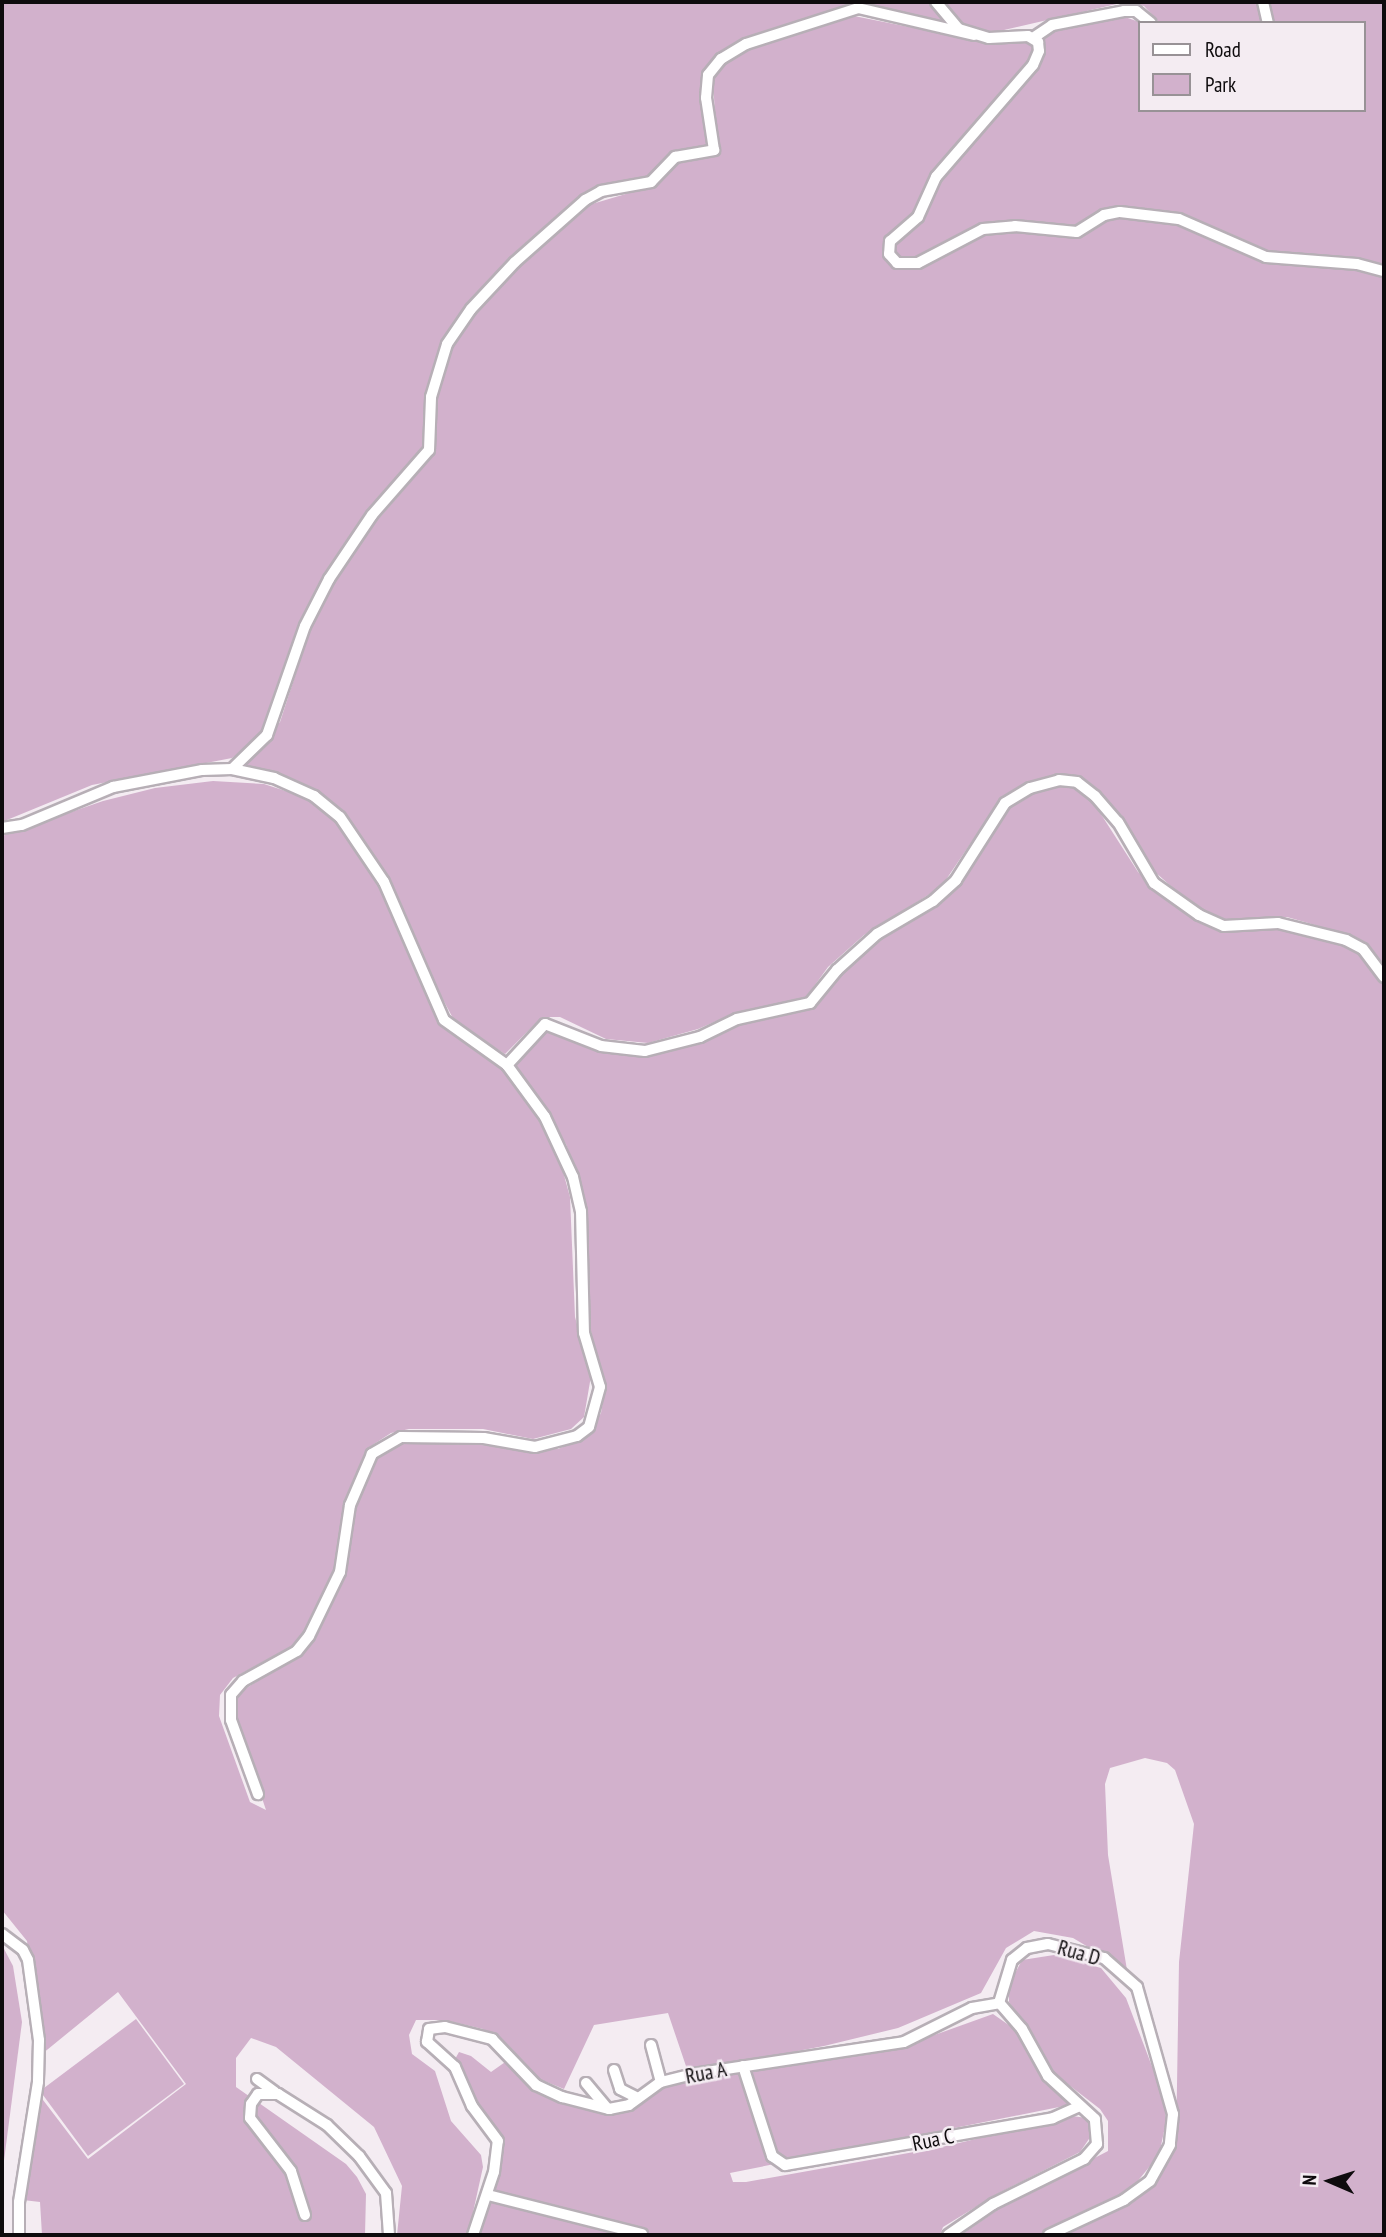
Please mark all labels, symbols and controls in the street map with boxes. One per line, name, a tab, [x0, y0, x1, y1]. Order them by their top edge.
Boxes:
legend	[1138, 21, 1365, 112]
text: Road	[1205, 36, 1241, 63]
text: Park	[1205, 71, 1236, 98]
street label: Rua D	[1055, 1935, 1103, 1971]
street label: Rua A	[683, 2057, 729, 2089]
street label: Rua C	[910, 2123, 956, 2157]
north arrow	[1295, 2146, 1365, 2216]
text: N	[1297, 2174, 1321, 2186]

